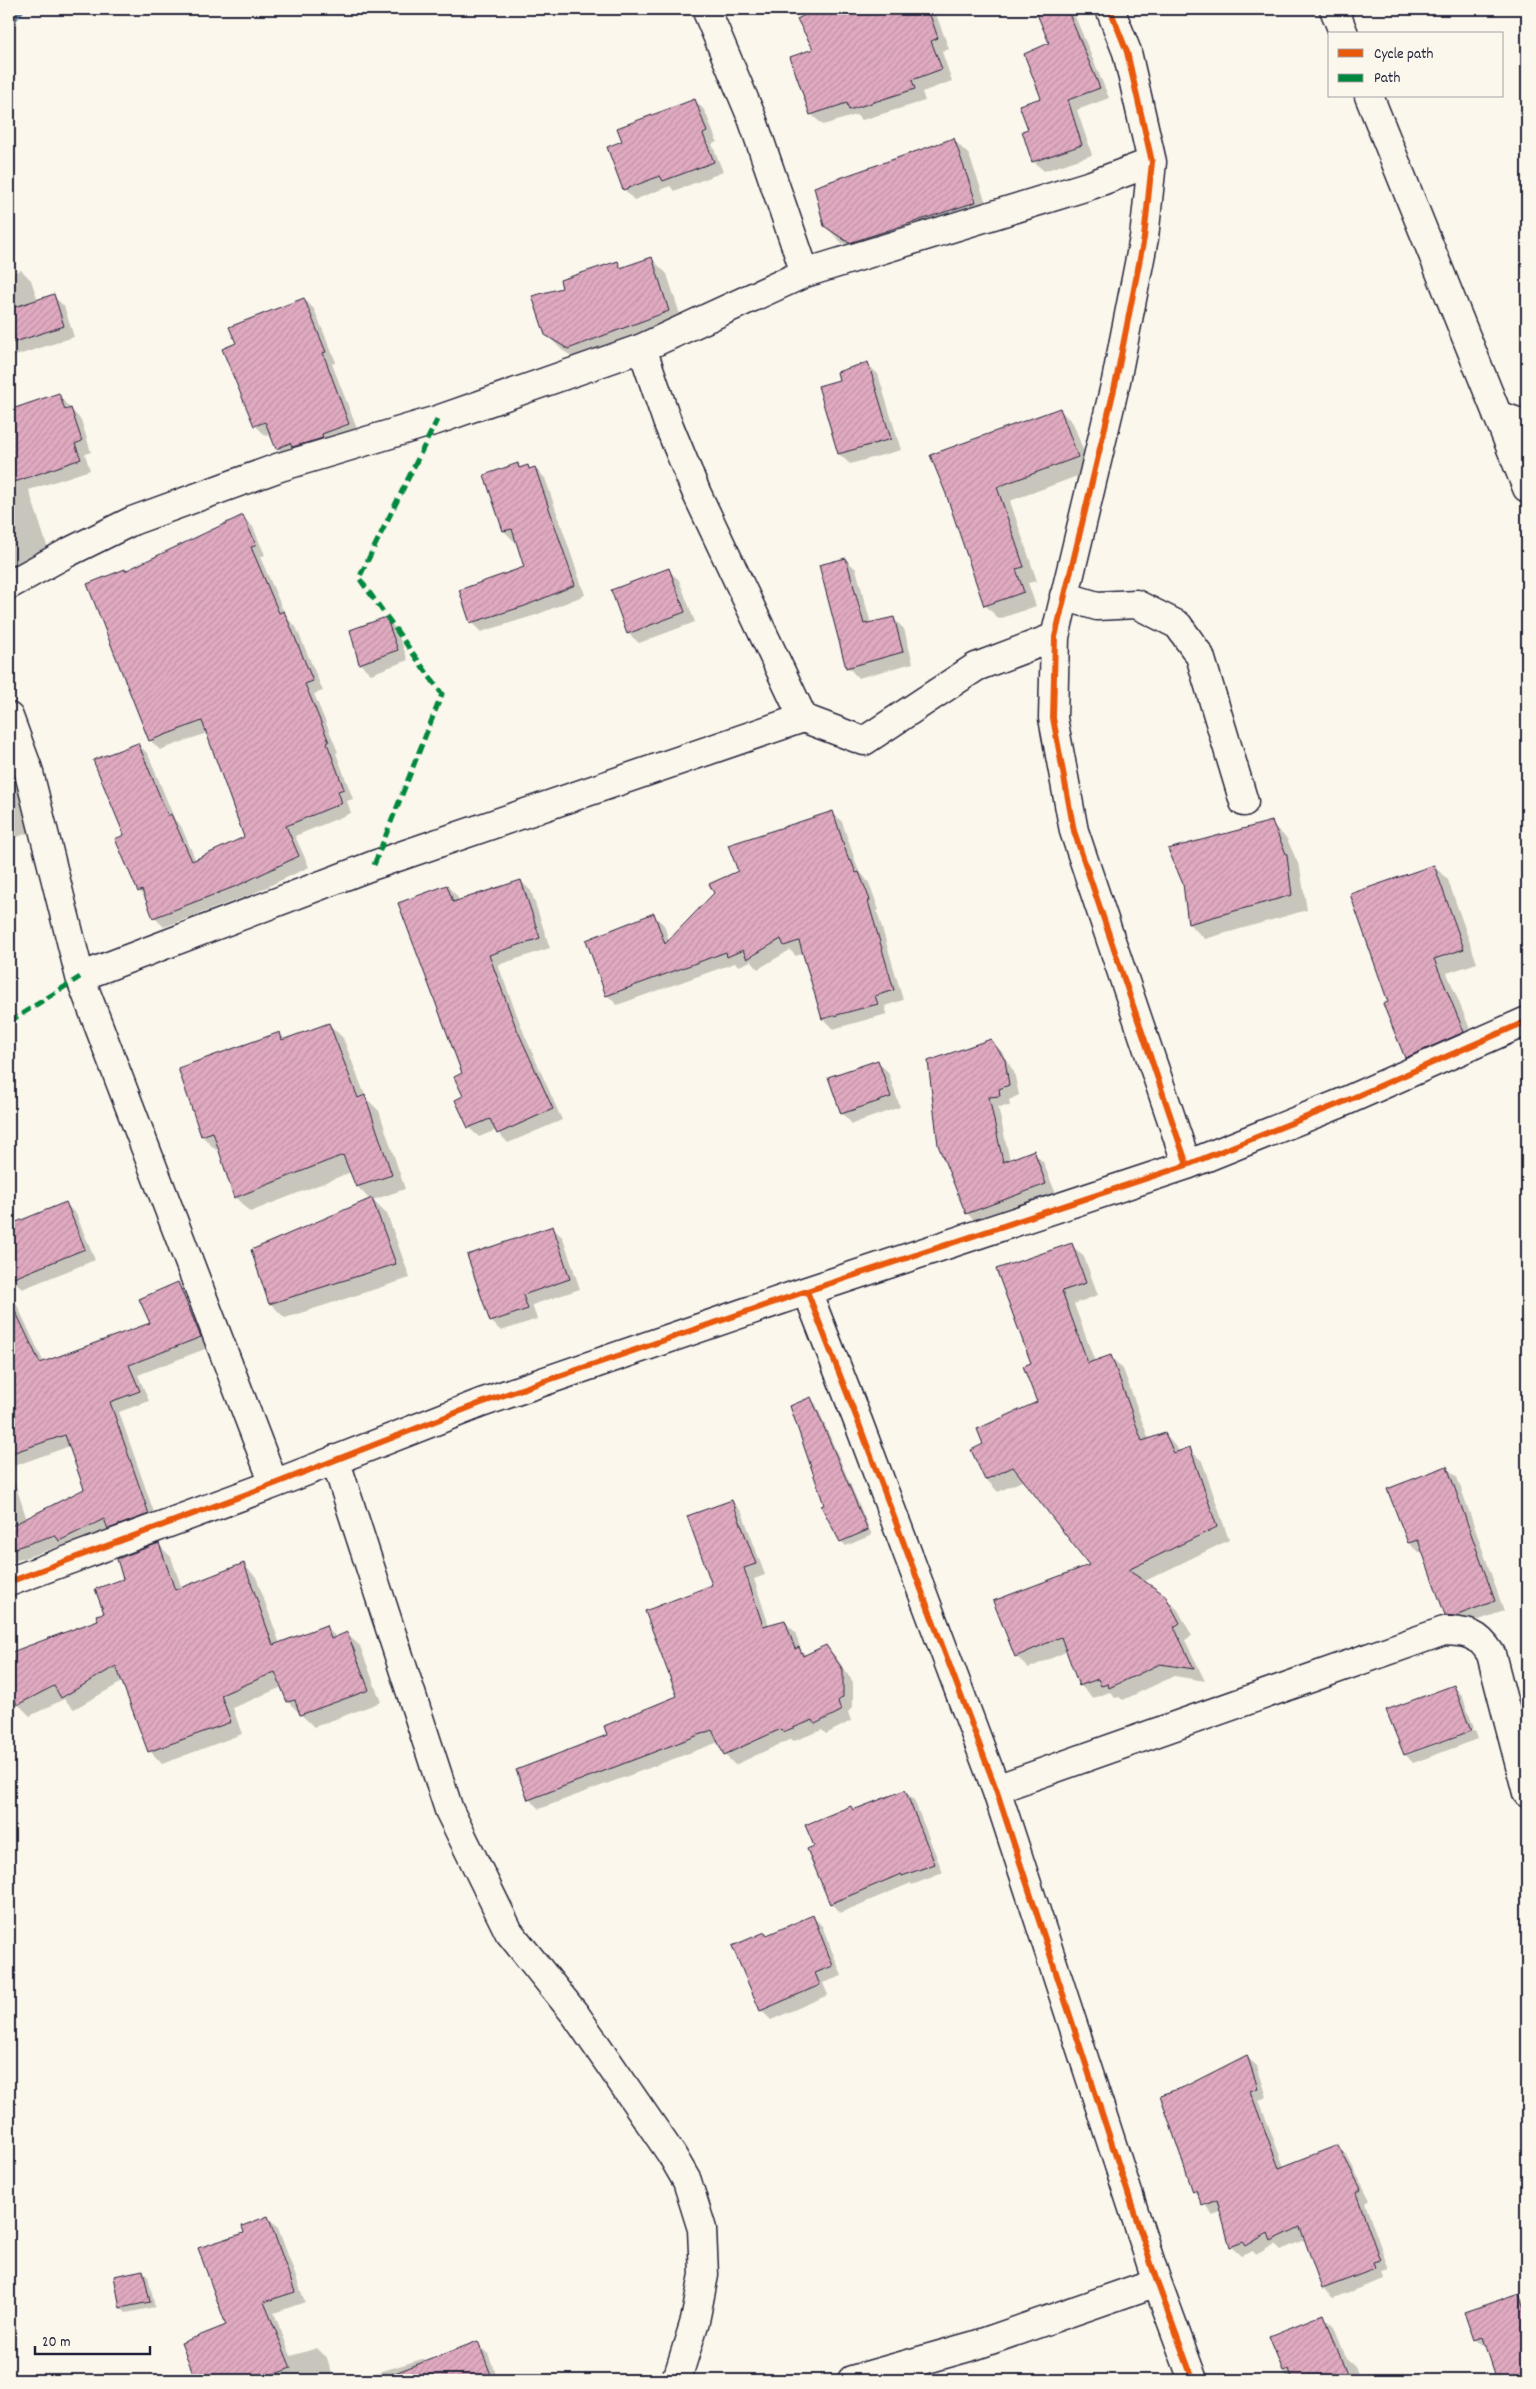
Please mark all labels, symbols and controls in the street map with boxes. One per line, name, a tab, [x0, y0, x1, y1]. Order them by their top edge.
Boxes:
legend	[1328, 32, 1504, 98]
text: Cycle path	[1374, 44, 1434, 66]
text: Path	[1374, 68, 1400, 90]
scale bar	[35, 2324, 150, 2356]
text: 20 m	[42, 2332, 70, 2354]

